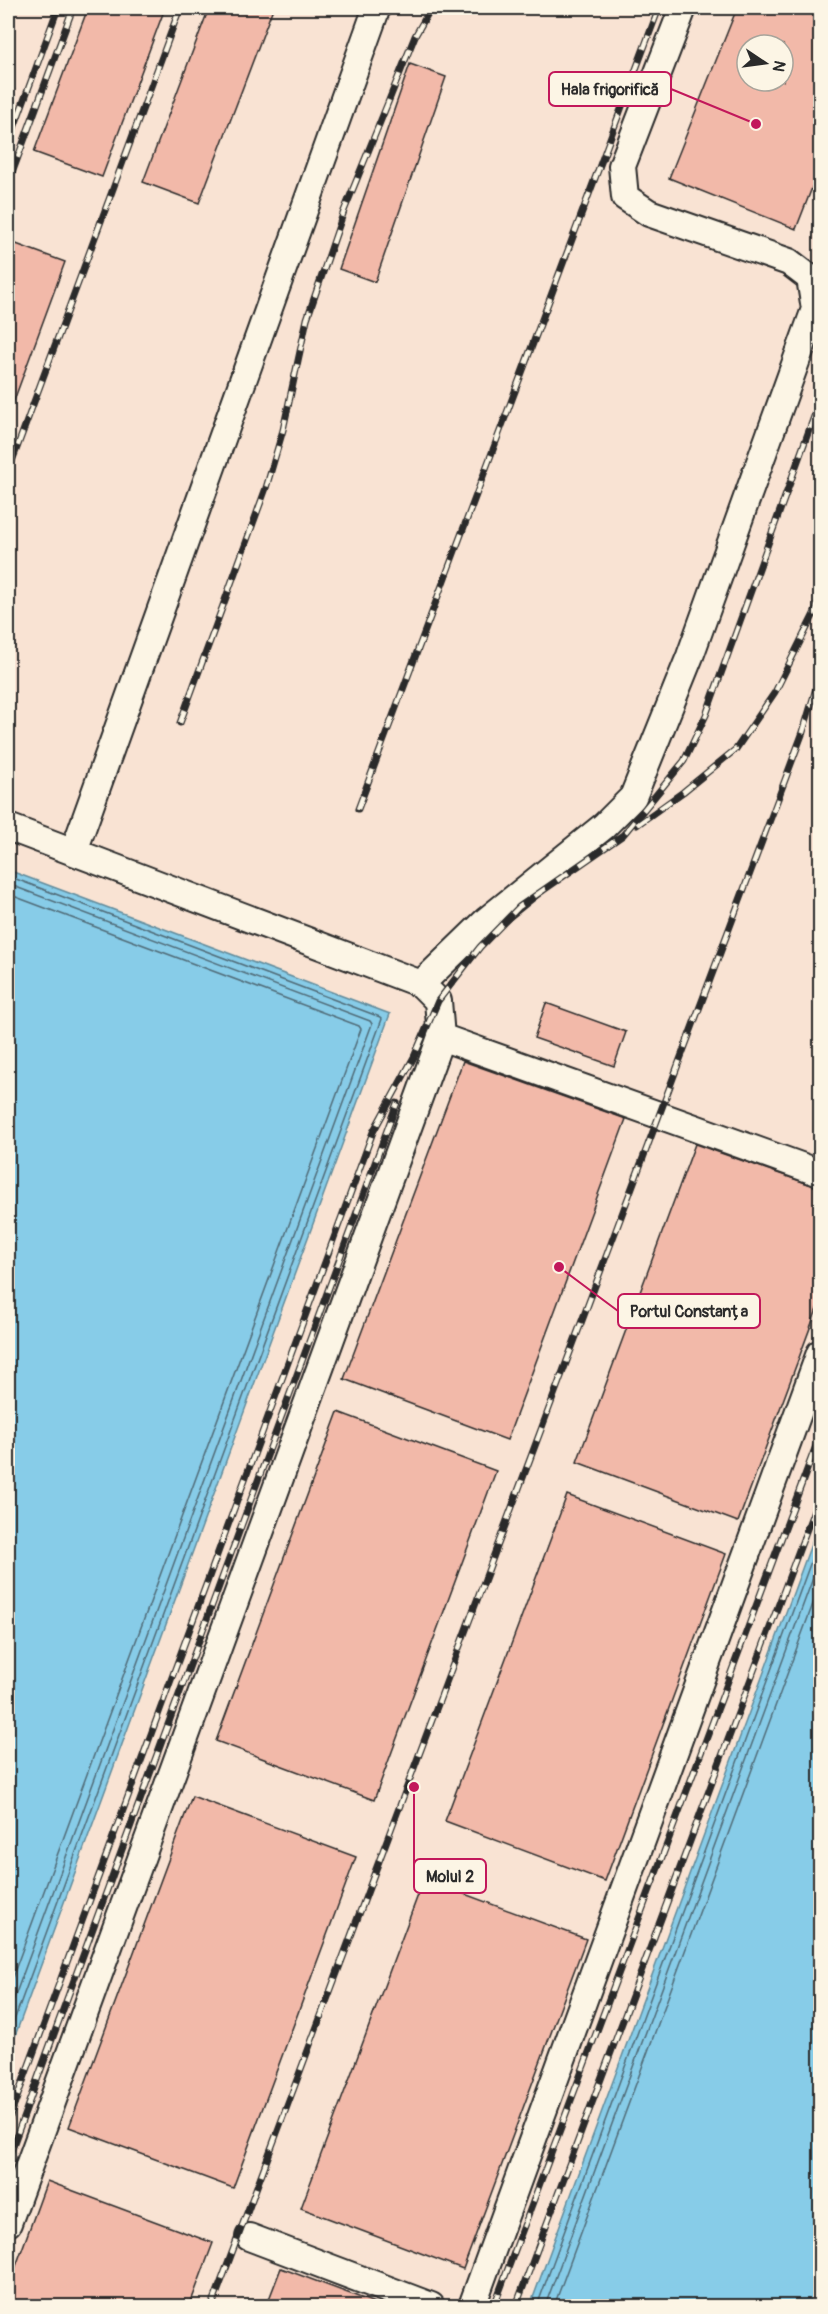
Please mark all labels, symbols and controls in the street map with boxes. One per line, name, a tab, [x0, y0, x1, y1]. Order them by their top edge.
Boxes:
north arrow	[735, 33, 795, 93]
text: N	[768, 59, 790, 74]
callout: Hala frigorifică	[549, 72, 671, 106]
text: Hala frigorifică	[561, 80, 659, 100]
callout: Portul Constanța	[618, 1294, 760, 1328]
text: Portul Constanța	[630, 1302, 749, 1322]
callout: Molul 2	[414, 1859, 486, 1893]
text: Molul 2	[426, 1867, 474, 1887]

